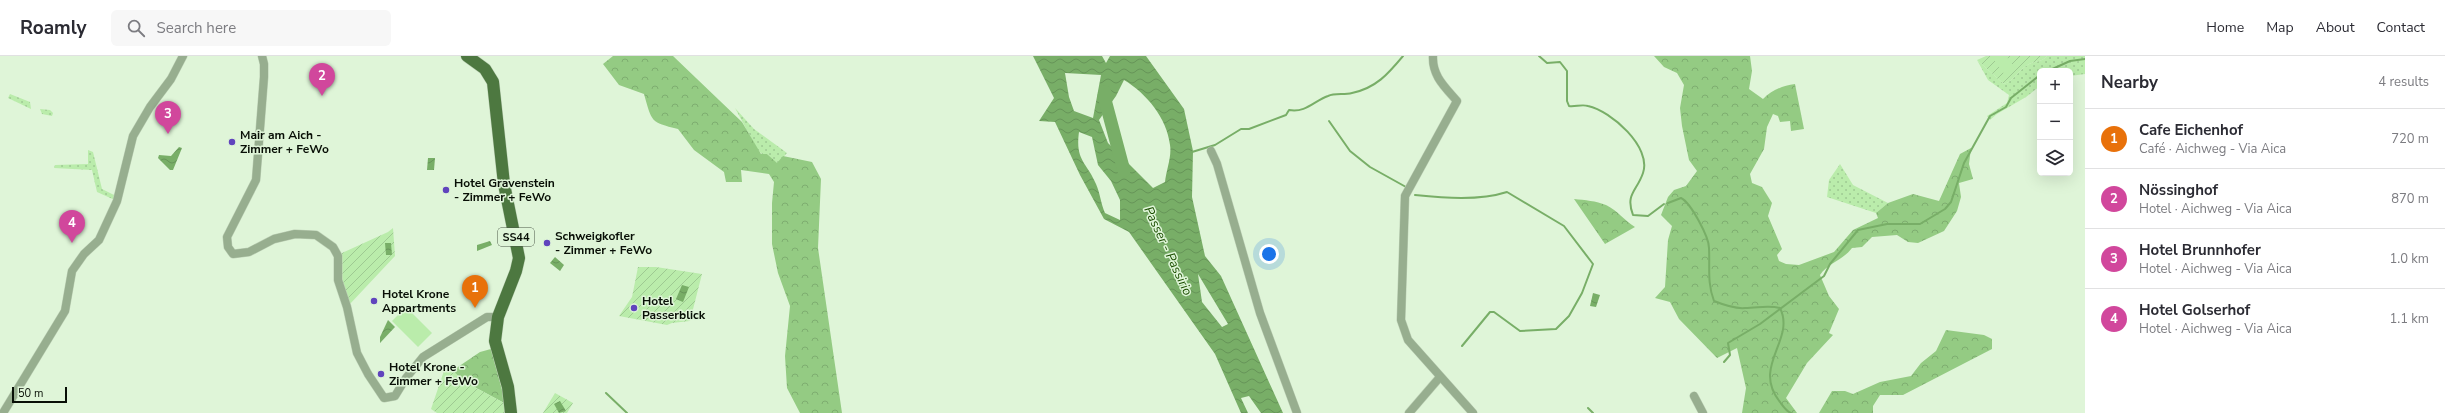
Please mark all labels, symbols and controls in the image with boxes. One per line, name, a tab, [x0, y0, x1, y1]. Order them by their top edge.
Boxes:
search box	[111, 10, 391, 46]
text: Roamly	[20, 15, 87, 41]
icon: search	[125, 17, 147, 39]
text: Search here	[157, 18, 236, 38]
text: Home	[2206, 18, 2244, 37]
text: Map	[2266, 18, 2294, 37]
text: About	[2316, 18, 2355, 37]
text: Contact	[2377, 18, 2425, 37]
pin: 2	[309, 63, 335, 96]
map controls	[2037, 68, 2073, 176]
button: +	[2037, 68, 2073, 104]
text: Nearby	[2101, 71, 2158, 94]
text: 4 results	[2378, 73, 2429, 91]
pin: 3	[155, 101, 181, 134]
button: −	[2037, 104, 2073, 140]
text: Cafe Eichenhof	[2139, 120, 2243, 140]
place label: Mair am Aich - Zimmer + FeWo	[240, 127, 329, 157]
text: 1	[2110, 130, 2118, 148]
text: 720 m	[2391, 130, 2429, 148]
marker: Mair am Aich - Zimmer + FeWo	[227, 137, 237, 147]
button: layers	[2037, 140, 2073, 176]
text: Café · Aichweg - Via Aica	[2139, 140, 2286, 158]
place label: Hotel Gravenstein - Zimmer + FeWo	[454, 175, 555, 205]
text: Nössinghof	[2139, 180, 2218, 200]
marker: Hotel Gravenstein - Zimmer + FeWo	[441, 185, 451, 195]
text: 2	[2110, 190, 2118, 208]
text: 870 m	[2391, 190, 2429, 208]
text: Hotel · Aichweg - Via Aica	[2139, 200, 2292, 218]
water label: Passer - Passirio	[1139, 204, 1197, 298]
pin: 4	[59, 210, 85, 243]
road number: SS44	[498, 228, 534, 246]
place label: Schweigkofler - Zimmer + FeWo	[555, 228, 652, 258]
marker: Schweigkofler - Zimmer + FeWo	[542, 238, 552, 248]
text: Hotel Brunnhofer	[2139, 240, 2261, 260]
your location	[1259, 244, 1279, 264]
text: 3	[2110, 250, 2118, 268]
text: 1.0 km	[2389, 250, 2429, 268]
text: Hotel · Aichweg - Via Aica	[2139, 260, 2292, 278]
pin: 1	[462, 275, 488, 308]
place label: Hotel Krone Appartments	[382, 286, 456, 316]
place label: Hotel Passerblick	[642, 293, 706, 323]
marker: Hotel Krone Appartments	[369, 296, 379, 306]
text: Hotel Golserhof	[2139, 300, 2250, 320]
marker: Hotel Passerblick	[629, 303, 639, 313]
text: 4	[2110, 310, 2118, 328]
text: 1.1 km	[2389, 310, 2429, 328]
text: Hotel · Aichweg - Via Aica	[2139, 320, 2292, 338]
place label: Hotel Krone - Zimmer + FeWo	[389, 359, 478, 389]
marker: Hotel Krone - Zimmer + FeWo	[376, 369, 386, 379]
scale bar	[12, 385, 67, 404]
text: 50 m	[18, 386, 43, 401]

